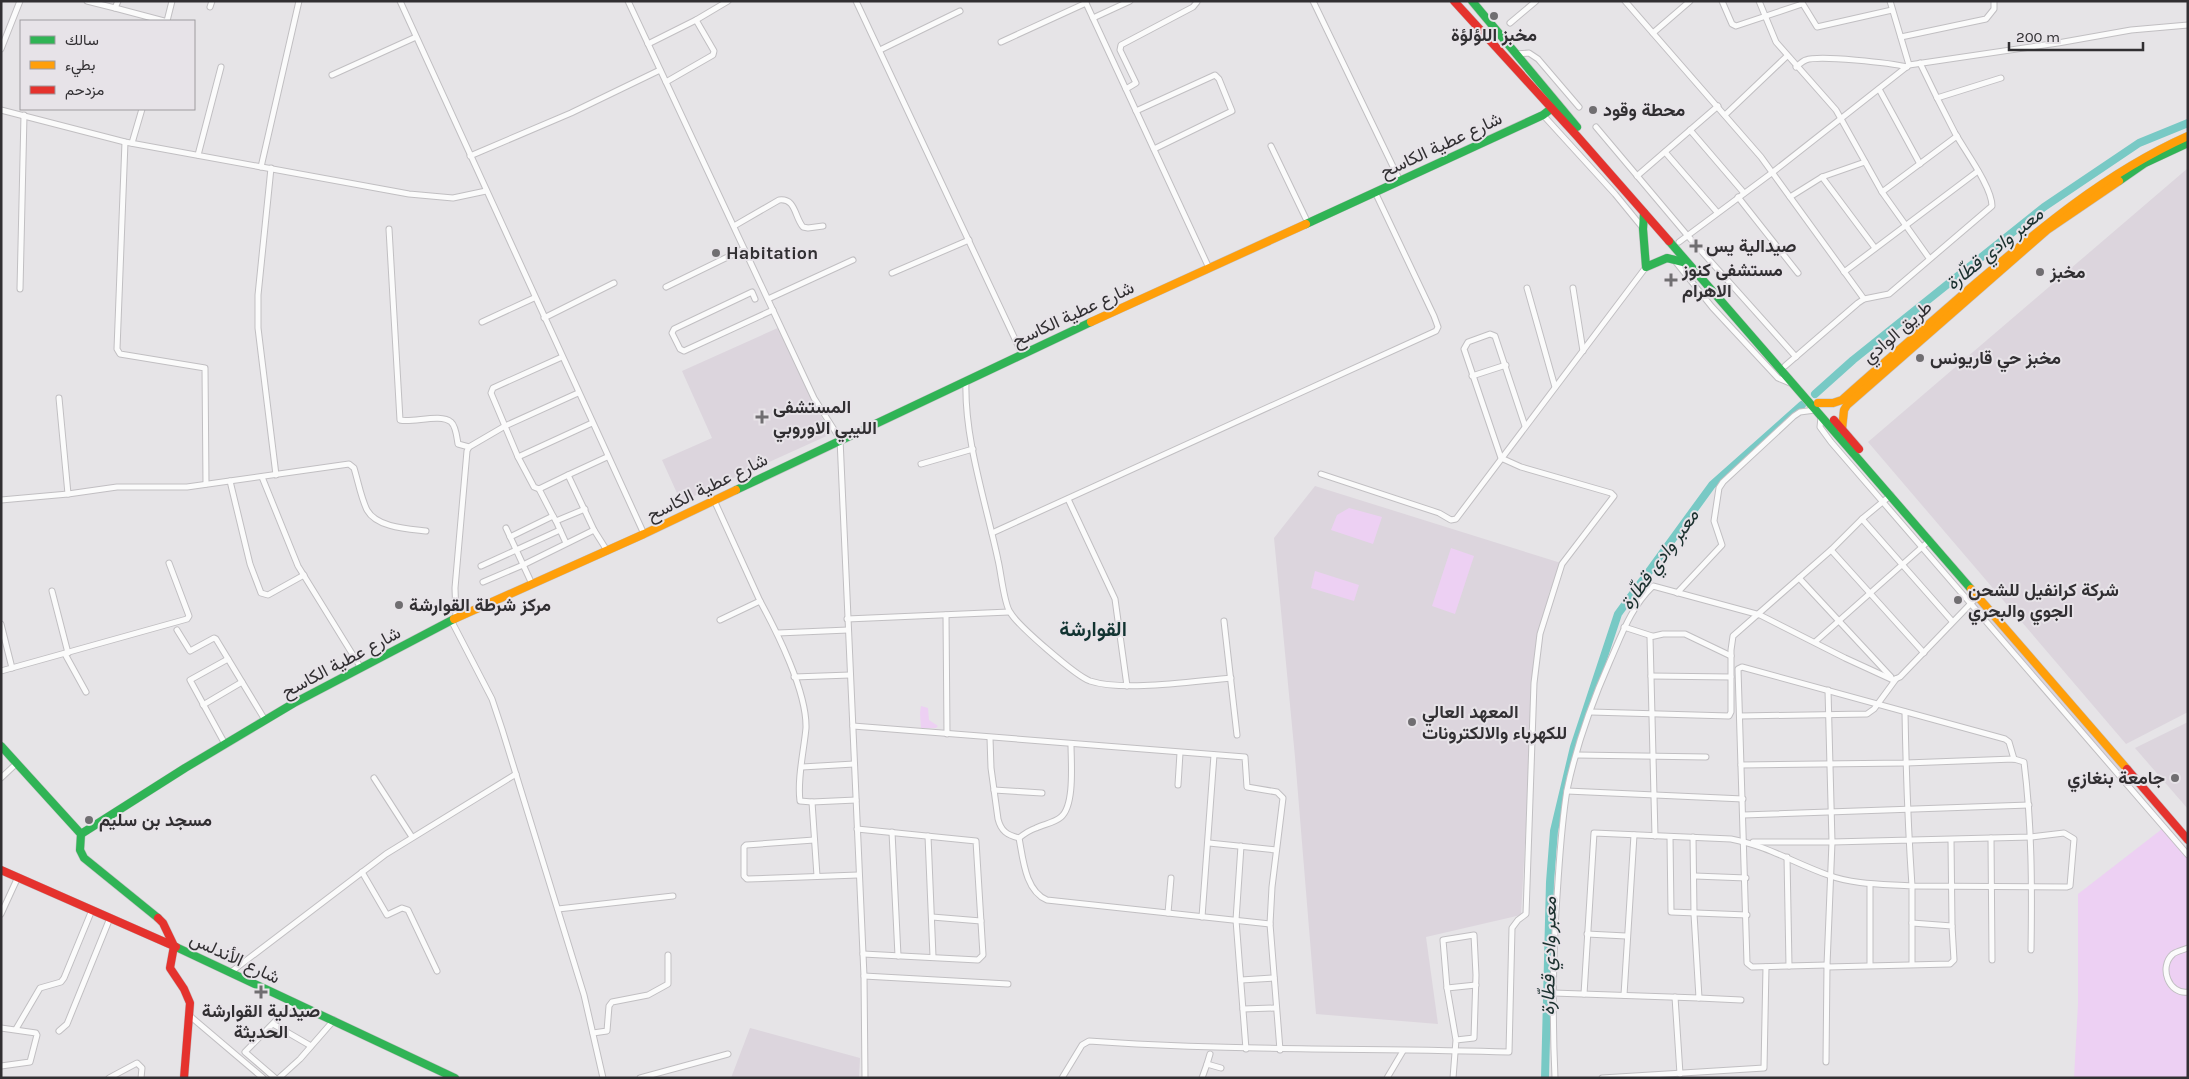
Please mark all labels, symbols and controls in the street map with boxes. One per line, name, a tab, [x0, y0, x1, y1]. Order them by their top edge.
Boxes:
marker: مخبز اللؤلؤة	[1488, 10, 1500, 22]
legend	[20, 20, 195, 110]
scale bar	[2009, 20, 2143, 52]
place label: مخبز اللؤلؤة	[1451, 24, 1537, 46]
text: 200 m	[2016, 28, 2060, 46]
text: سالك	[65, 31, 99, 49]
text: بطيء	[65, 56, 95, 78]
text: مزدحم	[65, 81, 104, 100]
place label: محطة وقود	[1603, 99, 1685, 121]
marker: محطة وقود	[1587, 104, 1599, 116]
street label: شارع عطية الكاسح	[1377, 107, 1506, 184]
water label: معبر وادي قطّارة	[1941, 202, 2051, 298]
place label: صيدالية يس	[1706, 235, 1797, 257]
marker: صيدالية يس	[1690, 240, 1702, 252]
place label: Habitation	[726, 242, 818, 264]
marker: Habitation	[710, 247, 722, 259]
place label: مستشفى كنوز الاهرام	[1681, 259, 1783, 303]
place label: مخبز	[2049, 261, 2086, 283]
marker: مخبز	[2034, 266, 2046, 278]
marker: مستشفى كنوز الاهرام	[1664, 273, 1678, 287]
street label: شارع عطية الكاسح	[1009, 276, 1138, 353]
street label: طريق الوادي	[1858, 296, 1939, 371]
place label: مخبز حي قاريونس	[1930, 347, 2061, 373]
marker: مخبز حي قاريونس	[1914, 352, 1926, 364]
place label: المستشفی الليبي الاوروبي	[773, 396, 877, 443]
marker: المستشفی الليبي الاوروبي	[755, 410, 769, 424]
street label: شارع عطية الكاسح	[643, 448, 772, 527]
water label: معبر وادي قطّارة	[1615, 504, 1707, 616]
place label: شركة كرانفيل للشحن الجوي والبحري	[1968, 579, 2119, 626]
place label: مركز شرطة القوارشة	[409, 594, 551, 616]
marker: شركة كرانفيل للشحن الجوي والبحري	[1952, 594, 1964, 606]
marker: مركز شرطة القوارشة	[393, 599, 405, 611]
district label: القوارشة	[1059, 618, 1127, 642]
street label: شارع عطية الكاسح	[278, 621, 405, 704]
place label: المعهد العالي للكهرباء والالكترونات	[1422, 701, 1567, 744]
marker: المعهد العالي للكهرباء والالكترونات	[1406, 716, 1418, 728]
place label: جامعة بنغازي	[2067, 767, 2165, 793]
marker: جامعة بنغازي	[2169, 772, 2181, 784]
place label: مسجد بن سليم	[99, 809, 212, 832]
marker: مسجد بن سليم	[83, 814, 95, 826]
water label: معبر وادي قطّارة	[1536, 896, 1565, 1016]
street label: شارع الأندلس	[186, 928, 284, 989]
marker: صيدلية القوارشة الحديثة	[255, 986, 267, 998]
place label: صيدلية القوارشة الحديثة	[202, 1000, 320, 1043]

